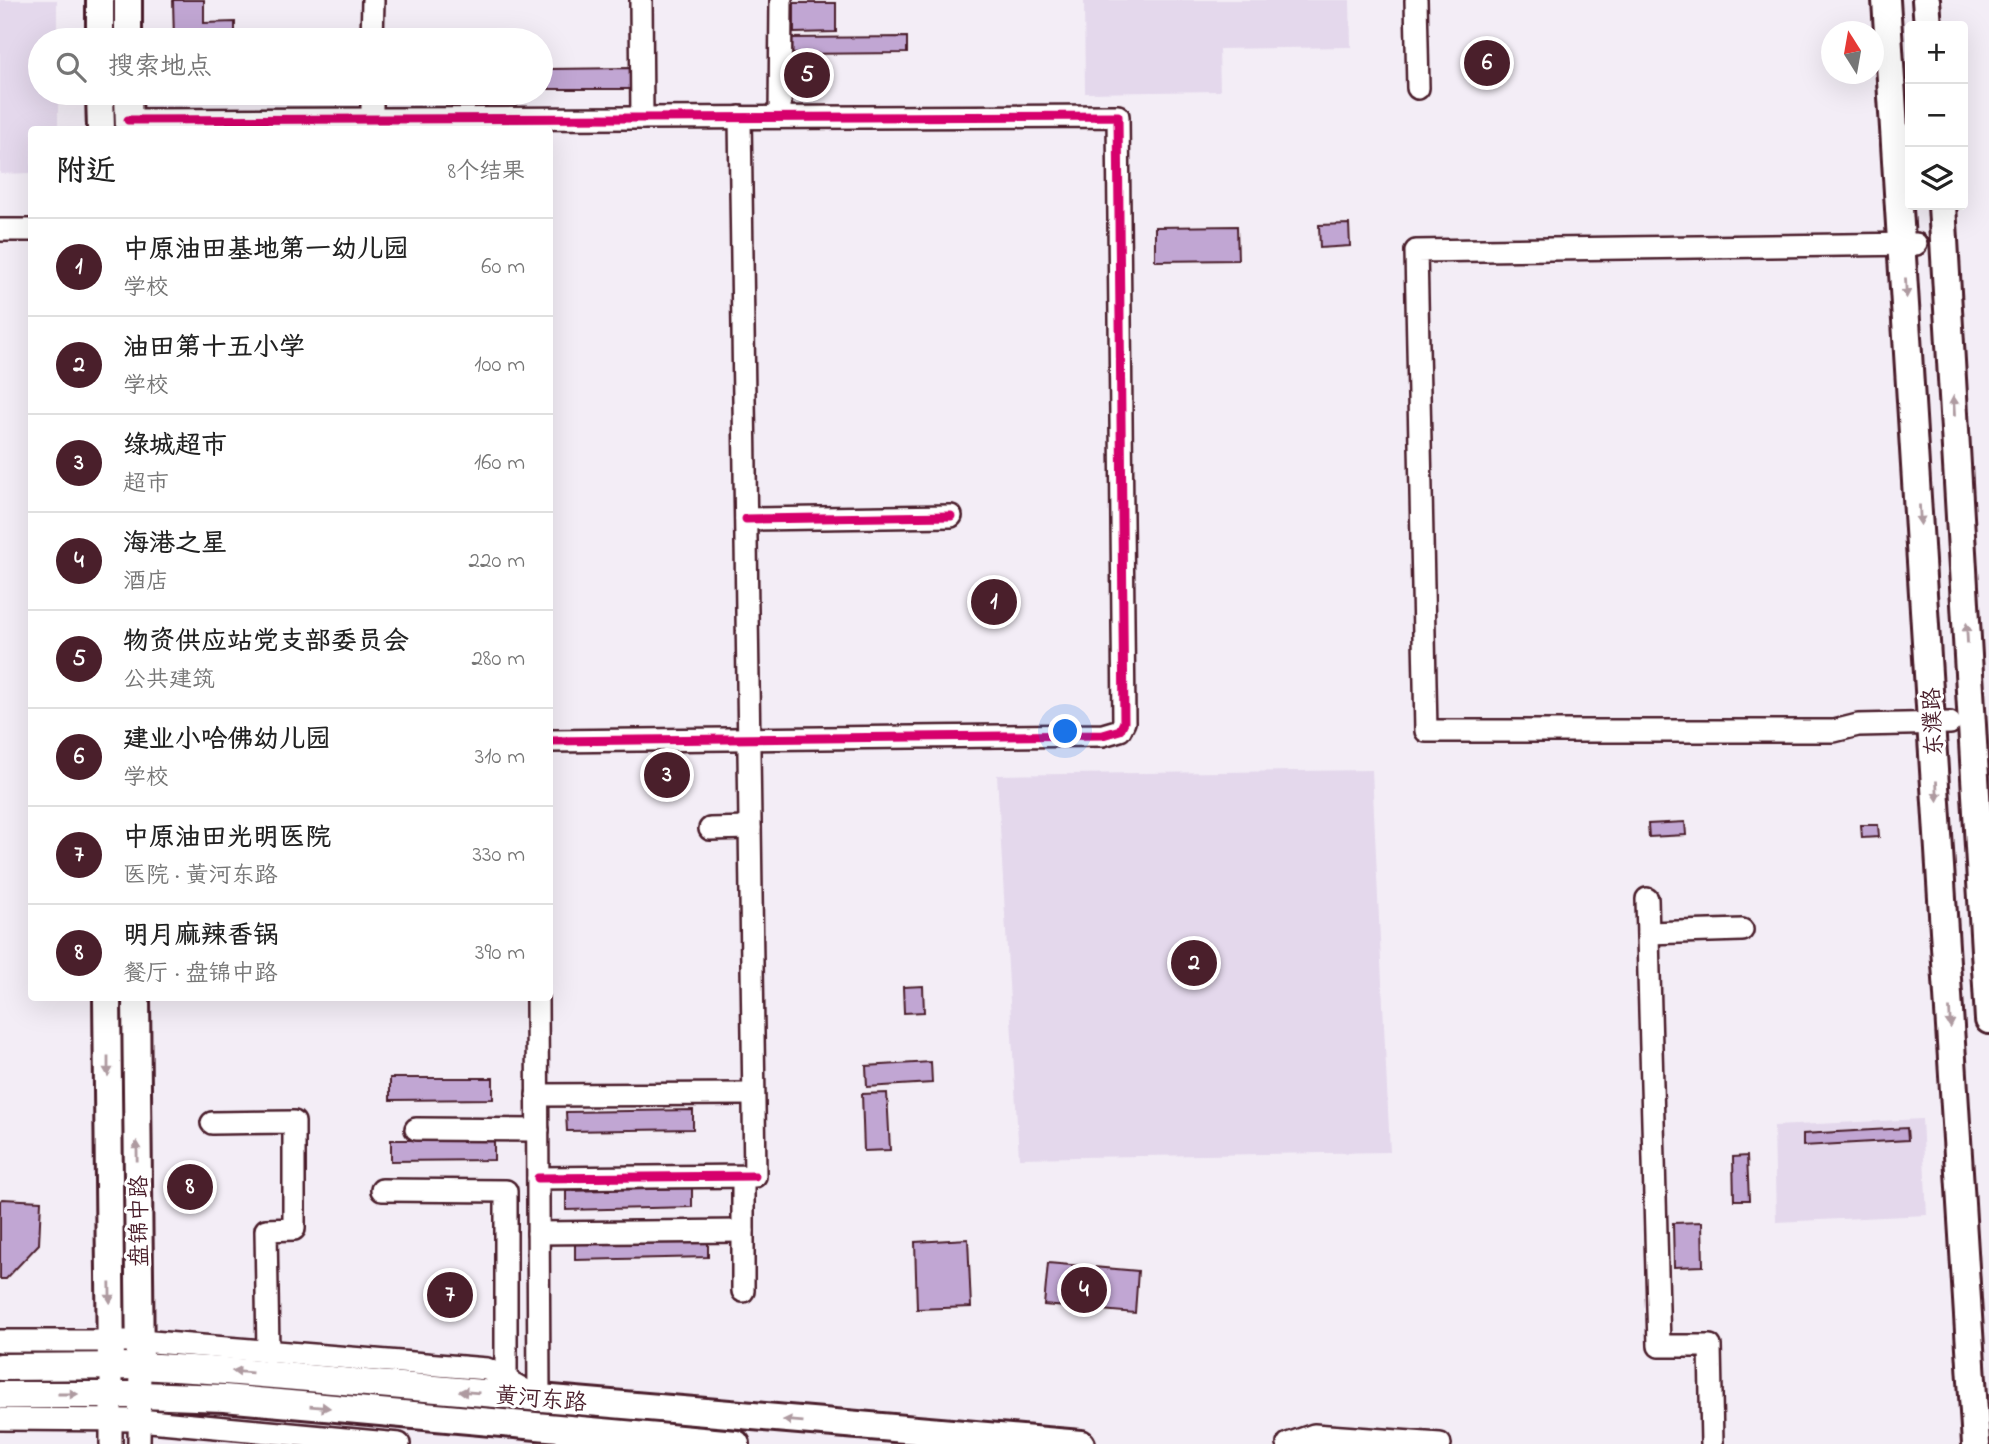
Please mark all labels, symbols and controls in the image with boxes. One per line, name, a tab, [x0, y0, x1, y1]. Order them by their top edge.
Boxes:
north arrow	[1821, 21, 1884, 84]
map controls	[1905, 21, 1968, 210]
button: +	[1905, 21, 1968, 84]
search box	[28, 28, 553, 105]
pin: 6	[1464, 37, 1510, 89]
icon: search	[52, 48, 90, 86]
text: 搜索地点	[108, 49, 212, 87]
pin: 5	[784, 49, 830, 101]
button: −	[1905, 84, 1968, 147]
button: layers	[1905, 147, 1968, 210]
text: 附近	[56, 151, 116, 195]
text: 8个结果	[447, 156, 525, 189]
text: 中原油田基地第一幼儿园	[123, 232, 409, 270]
text: 1	[75, 251, 83, 284]
text: 60 m	[481, 251, 525, 284]
text: 学校	[123, 272, 169, 305]
one-way arrow	[1901, 277, 1912, 299]
text: 油田第十五小学	[123, 330, 305, 368]
text: 2	[73, 349, 85, 382]
text: 100 m	[474, 349, 525, 382]
text: 学校	[123, 370, 169, 403]
one-way arrow	[1948, 395, 1959, 417]
text: 绿城超市	[123, 428, 227, 466]
text: 3	[74, 447, 84, 480]
text: 160 m	[474, 447, 525, 480]
text: 超市	[123, 468, 169, 501]
one-way arrow	[1915, 504, 1926, 526]
text: 海港之星	[123, 526, 227, 564]
text: 4	[74, 545, 84, 578]
text: 220 m	[469, 545, 525, 578]
text: 酒店	[123, 566, 169, 599]
pin: 1	[971, 576, 1017, 628]
one-way arrow	[1961, 622, 1972, 644]
text: 物资供应站党支部委员会	[123, 624, 409, 662]
text: 5	[72, 643, 86, 676]
text: 280 m	[471, 643, 525, 676]
text: 公共建筑	[123, 664, 215, 697]
street label: 东濮路	[1916, 687, 1953, 757]
your location	[1048, 714, 1082, 748]
text: 建业小哈佛幼儿园	[123, 722, 331, 760]
text: 6	[74, 741, 84, 774]
text: 310 m	[475, 741, 525, 774]
pin: 3	[644, 749, 690, 801]
text: 学校	[123, 762, 169, 795]
one-way arrow	[1931, 780, 1942, 802]
text: 中原油田光明医院	[123, 820, 331, 858]
text: 7	[74, 839, 84, 872]
text: 330 m	[472, 839, 525, 872]
text: 医院 · 黄河东路	[123, 860, 277, 893]
text: 明月麻辣香锅	[123, 918, 279, 956]
text: 8	[75, 937, 83, 970]
text: 390 m	[475, 937, 525, 970]
pin: 2	[1171, 937, 1217, 989]
text: 餐厅 · 盘锦中路	[123, 958, 277, 991]
one-way arrow	[1945, 1007, 1956, 1029]
one-way arrow	[102, 1055, 113, 1077]
one-way arrow	[131, 1139, 143, 1161]
pin: 8	[167, 1161, 213, 1213]
street label: 盘锦中路	[124, 1175, 157, 1267]
pin: 4	[1061, 1264, 1107, 1316]
pin: 7	[427, 1269, 473, 1321]
one-way arrow	[104, 1282, 115, 1304]
one-way arrow	[231, 1366, 253, 1377]
street label: 黄河东路	[494, 1380, 588, 1421]
one-way arrow	[457, 1386, 479, 1397]
one-way arrow	[57, 1388, 79, 1400]
one-way arrow	[309, 1402, 331, 1413]
one-way arrow	[782, 1415, 804, 1426]

